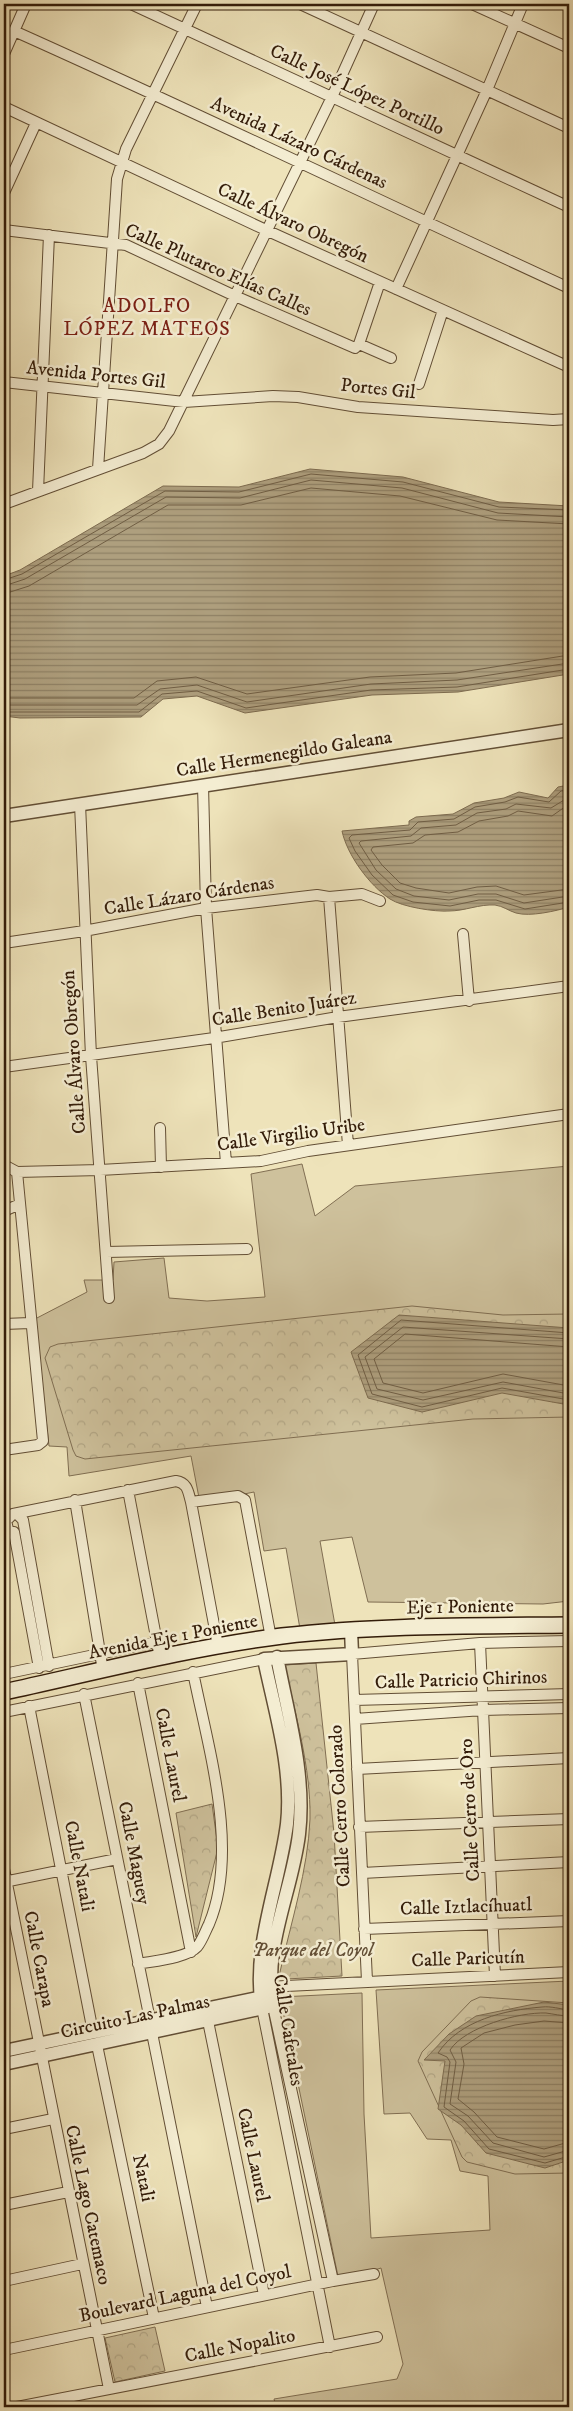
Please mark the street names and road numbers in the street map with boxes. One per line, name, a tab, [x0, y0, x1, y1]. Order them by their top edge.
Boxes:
street label: Calle José López Portillo	[266, 39, 448, 141]
street label: Avenida Lázaro Cárdenas	[207, 92, 391, 194]
street label: Calle Álvaro Obregón	[214, 176, 373, 268]
street label: Calle Plutarco Elías Calles	[121, 219, 315, 321]
street label: Avenida Portes Gil	[25, 356, 167, 394]
street label: Portes Gil	[339, 374, 417, 404]
street label: Calle Hermenegildo Galeana	[175, 726, 393, 782]
street label: Calle Lázaro Cárdenas	[102, 871, 276, 921]
street label: Calle Álvaro Obregón	[55, 969, 91, 1135]
street label: Calle Benito Juárez	[210, 986, 358, 1032]
street label: Calle Virgilio Uribe	[216, 1113, 366, 1157]
street label: Eje 1 Poniente	[406, 1595, 514, 1619]
street label: Avenida Eje 1 Poniente	[87, 1609, 260, 1665]
street label: Calle Patricio Chirinos	[374, 1665, 548, 1695]
street label: Calle Laurel	[150, 1706, 190, 1804]
street label: Calle Cerro Colorado	[324, 1724, 356, 1888]
street label: Calle Cerro de Oro	[455, 1738, 485, 1882]
street label: Calle Maguey	[113, 1799, 155, 1908]
street label: Calle Natali	[59, 1819, 99, 1913]
street label: Calle Iztlacíhuatl	[400, 1893, 533, 1921]
street label: Calle Carapa	[18, 1909, 60, 2009]
street label: Calle Paricutín	[411, 1946, 525, 1972]
street label: Calle Cafetales	[268, 1973, 308, 2087]
street label: Circuito Las Palmas	[58, 1990, 212, 2044]
street label: Calle Laurel	[232, 2106, 274, 2204]
street label: Calle Lago Catemaco	[60, 2123, 116, 2287]
street label: Natali	[127, 2152, 159, 2204]
street label: Boulevard Laguna del Coyol	[77, 2260, 293, 2328]
street label: Calle Nopalito	[183, 2324, 297, 2368]

